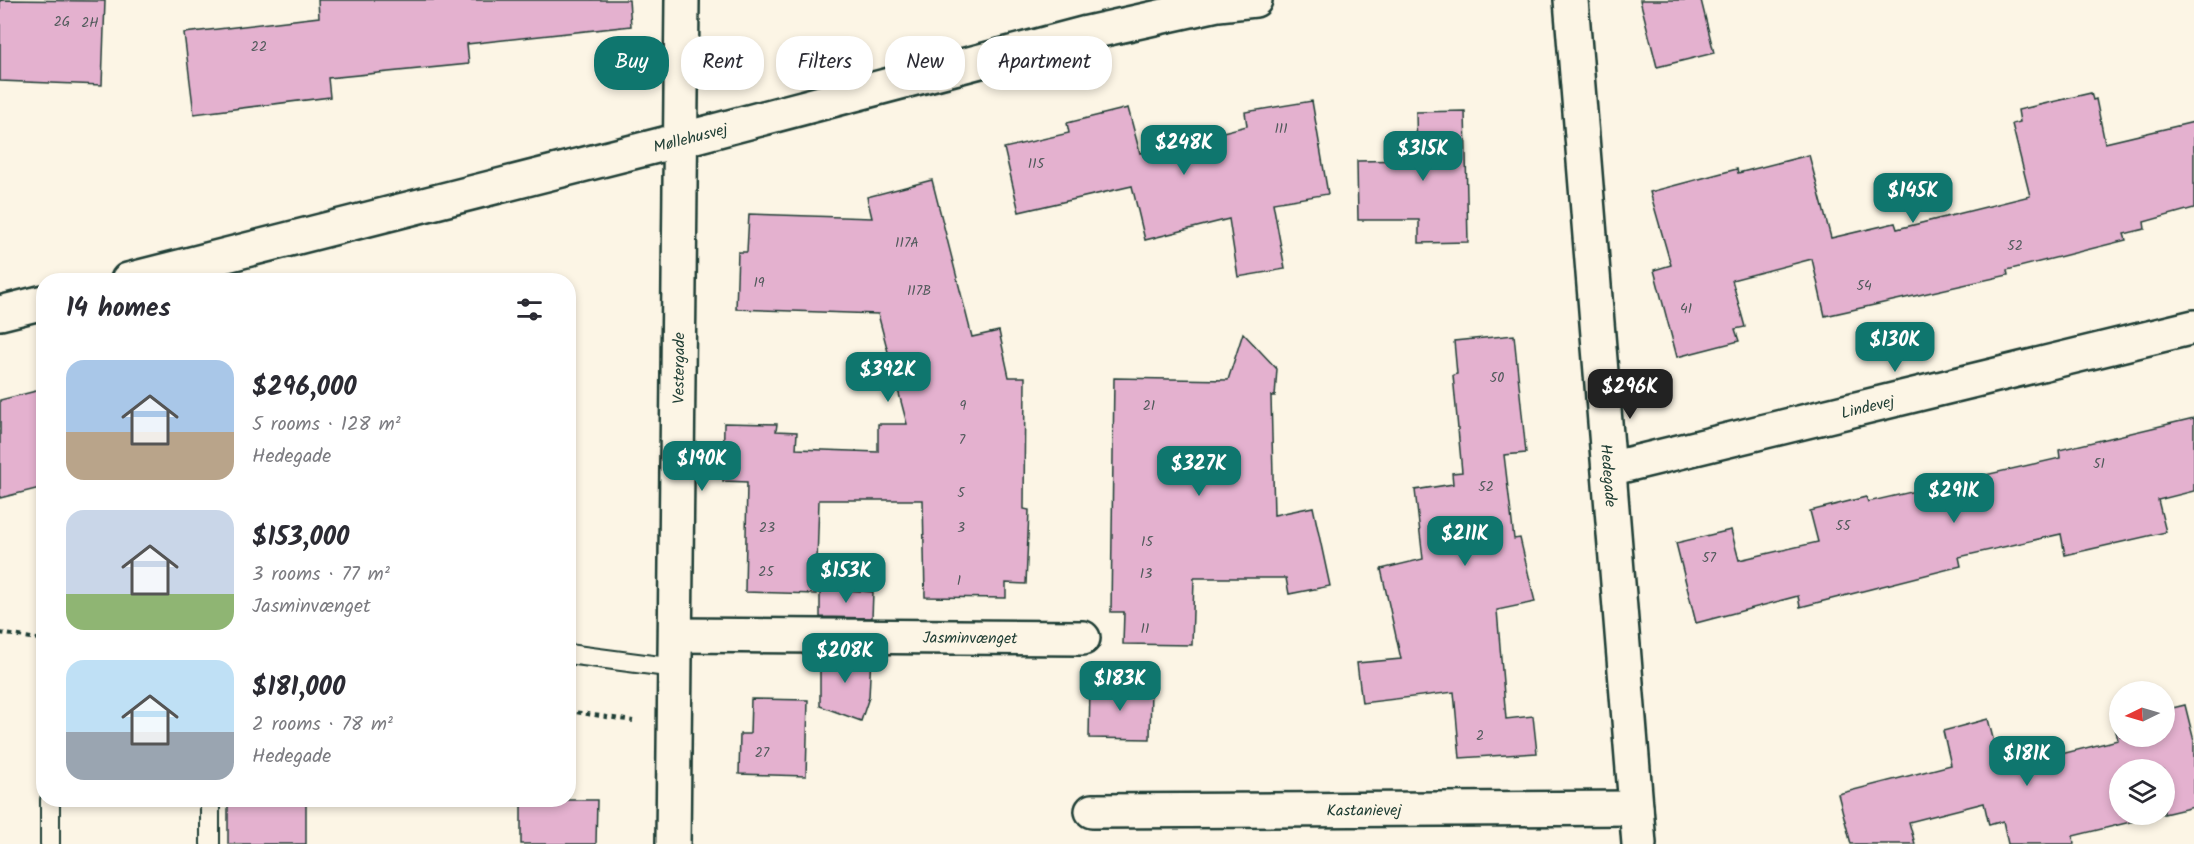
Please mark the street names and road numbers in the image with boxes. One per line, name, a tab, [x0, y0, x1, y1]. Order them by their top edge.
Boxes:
street label: Møllehusvej	[651, 117, 731, 160]
street label: Vestergade	[667, 332, 692, 404]
street label: Lindevej	[1839, 389, 1898, 426]
street label: Hedegade	[1593, 443, 1623, 508]
street label: Jasminvænget	[922, 626, 1018, 652]
street label: Kastanievej	[1326, 798, 1403, 824]

